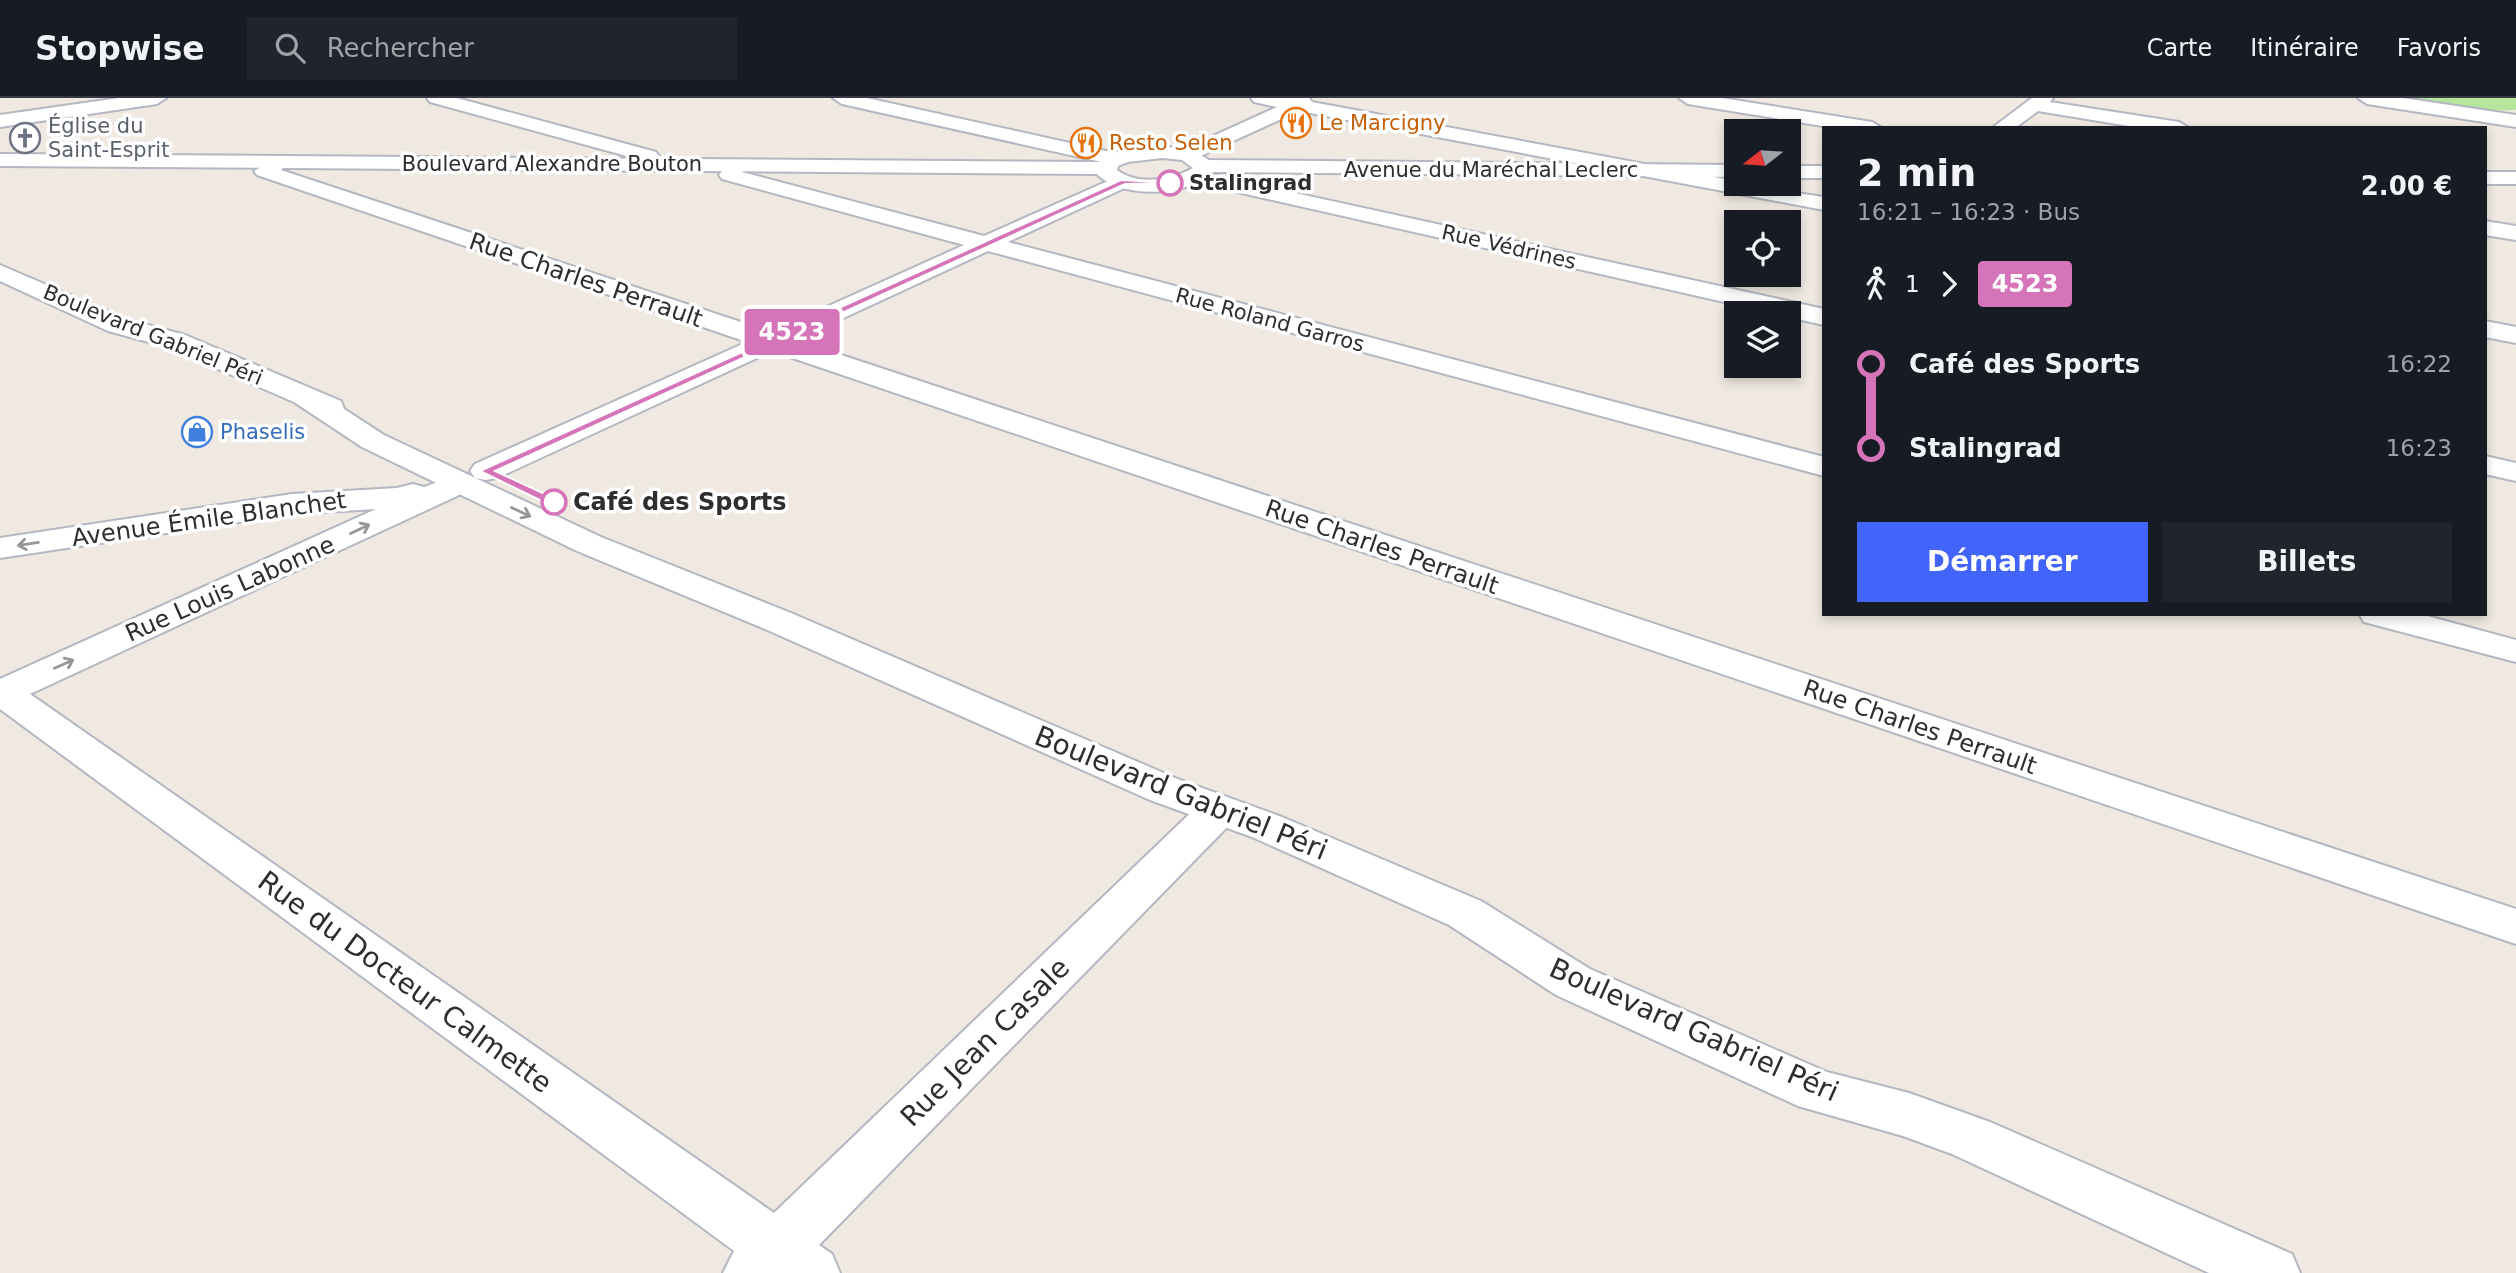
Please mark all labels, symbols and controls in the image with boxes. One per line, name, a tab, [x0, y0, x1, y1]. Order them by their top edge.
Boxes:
search box	[247, 17, 737, 80]
text: Stopwise	[35, 29, 205, 68]
icon: search	[271, 29, 309, 67]
text: Rechercher	[327, 33, 474, 63]
text: Carte	[2147, 34, 2212, 62]
text: Itinéraire	[2250, 34, 2359, 62]
text: Favoris	[2397, 34, 2481, 62]
restaurant icon: Le Marcigny	[1279, 106, 1313, 140]
place label: Le Marcigny	[1319, 111, 1446, 135]
place label: Église du Saint-Esprit	[48, 113, 169, 162]
north arrow	[1724, 119, 1801, 196]
map controls	[1724, 119, 1801, 378]
church icon: Église du Saint-Esprit	[8, 121, 42, 155]
restaurant icon: Resto Selen	[1069, 126, 1103, 160]
place label: Resto Selen	[1109, 131, 1233, 155]
text: 2 min	[1857, 151, 1976, 195]
street label: Boulevard Alexandre Bouton	[402, 152, 702, 176]
street label: Avenue du Maréchal Leclerc	[1344, 158, 1638, 182]
marker: Stalingrad	[1157, 170, 1183, 196]
place label: Stalingrad	[1189, 171, 1312, 195]
text: 2.00 €	[2361, 171, 2452, 201]
text: 16:21 – 16:23 · Bus	[1857, 199, 2080, 225]
button: locate	[1724, 210, 1801, 287]
street label: Rue Védrines	[1439, 220, 1579, 274]
street label: Rue Charles Perrault	[466, 227, 706, 333]
icon: walk	[1857, 265, 1895, 303]
icon: forward	[1930, 265, 1968, 303]
text: 4523	[1992, 270, 2058, 298]
text: 1	[1905, 271, 1920, 297]
street label: Boulevard Gabriel Péri	[40, 280, 266, 390]
street label: Rue Roland Garros	[1173, 283, 1367, 357]
button: layers	[1724, 301, 1801, 378]
line badge: 4523	[743, 309, 841, 355]
text: 4523	[759, 318, 825, 346]
text: Café des Sports	[1909, 349, 2140, 379]
text: 16:22	[2386, 351, 2452, 377]
shop icon: Phaselis	[180, 415, 214, 449]
place label: Phaselis	[220, 420, 305, 444]
text: Stalingrad	[1909, 433, 2062, 463]
text: 16:23	[2386, 435, 2452, 461]
street label: Avenue Émile Blanchet	[70, 485, 348, 552]
place label: Café des Sports	[573, 488, 787, 516]
marker: Café des Sports	[541, 489, 567, 515]
street label: Rue Charles Perrault	[1262, 494, 1502, 600]
one-way arrow	[509, 506, 531, 519]
one-way arrow	[349, 522, 370, 535]
button: Démarrer	[1857, 522, 2148, 602]
button: Billets	[2162, 522, 2452, 602]
street label: Rue Louis Labonne	[121, 530, 339, 648]
one-way arrow	[17, 538, 40, 551]
one-way arrow	[53, 657, 74, 670]
street label: Rue Charles Perrault	[1800, 674, 2040, 780]
street label: Boulevard Gabriel Péri	[1030, 719, 1332, 867]
street label: Rue du Docteur Calmette	[252, 864, 558, 1100]
street label: Rue Jean Casale	[894, 951, 1076, 1133]
street label: Boulevard Gabriel Péri	[1544, 951, 1844, 1109]

